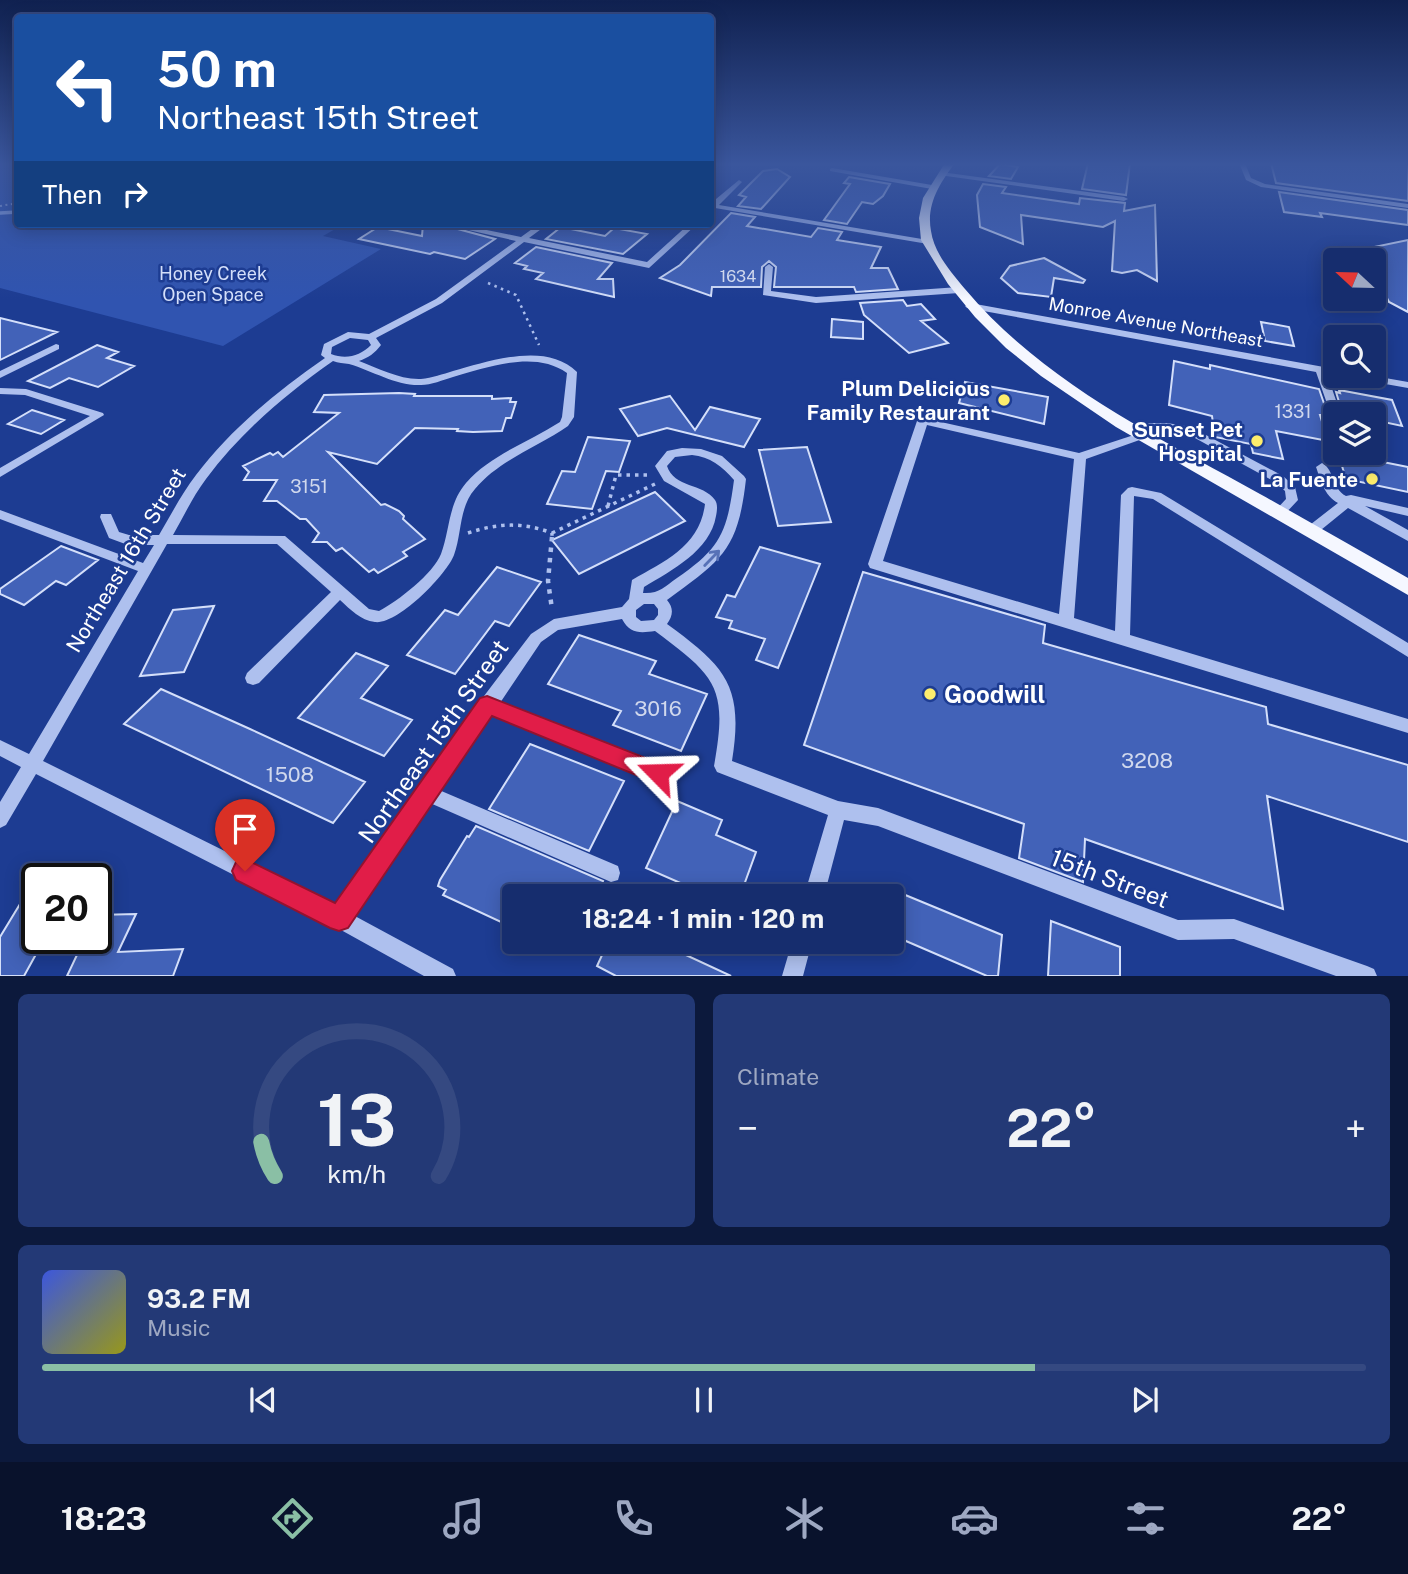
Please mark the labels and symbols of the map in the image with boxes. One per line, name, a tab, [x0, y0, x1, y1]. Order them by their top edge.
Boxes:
north arrow	[1323, 248, 1386, 312]
park label: Honey Creek Open Space	[159, 263, 267, 305]
house number: 1634	[720, 267, 756, 286]
street label: Monroe Avenue Northeast	[1047, 293, 1265, 351]
place label: Plum Delicious Family Restaurant	[807, 376, 990, 425]
marker: Plum Delicious Family Restaurant	[996, 392, 1012, 408]
house number: 1331	[1274, 401, 1312, 422]
place label: Sunset Pet Hospital	[1133, 417, 1243, 466]
marker: Sunset Pet Hospital	[1249, 433, 1265, 449]
street label: Northeast 16th Street	[61, 463, 191, 657]
place label: La Fuente	[1260, 467, 1358, 492]
marker: La Fuente	[1364, 471, 1380, 487]
house number: 3151	[290, 476, 328, 497]
one-way arrow	[703, 550, 720, 567]
street label: Northeast 15th Street	[352, 634, 514, 848]
place label: Goodwill	[944, 680, 1045, 708]
marker: Goodwill	[922, 686, 938, 702]
house number: 3016	[634, 696, 682, 721]
position arrow	[621, 736, 695, 810]
house number: 3208	[1121, 748, 1173, 773]
house number: 1508	[266, 762, 314, 787]
pin	[215, 799, 275, 871]
street label: 15th Street	[1047, 843, 1173, 913]
speed limit sign: 20	[21, 863, 112, 954]

